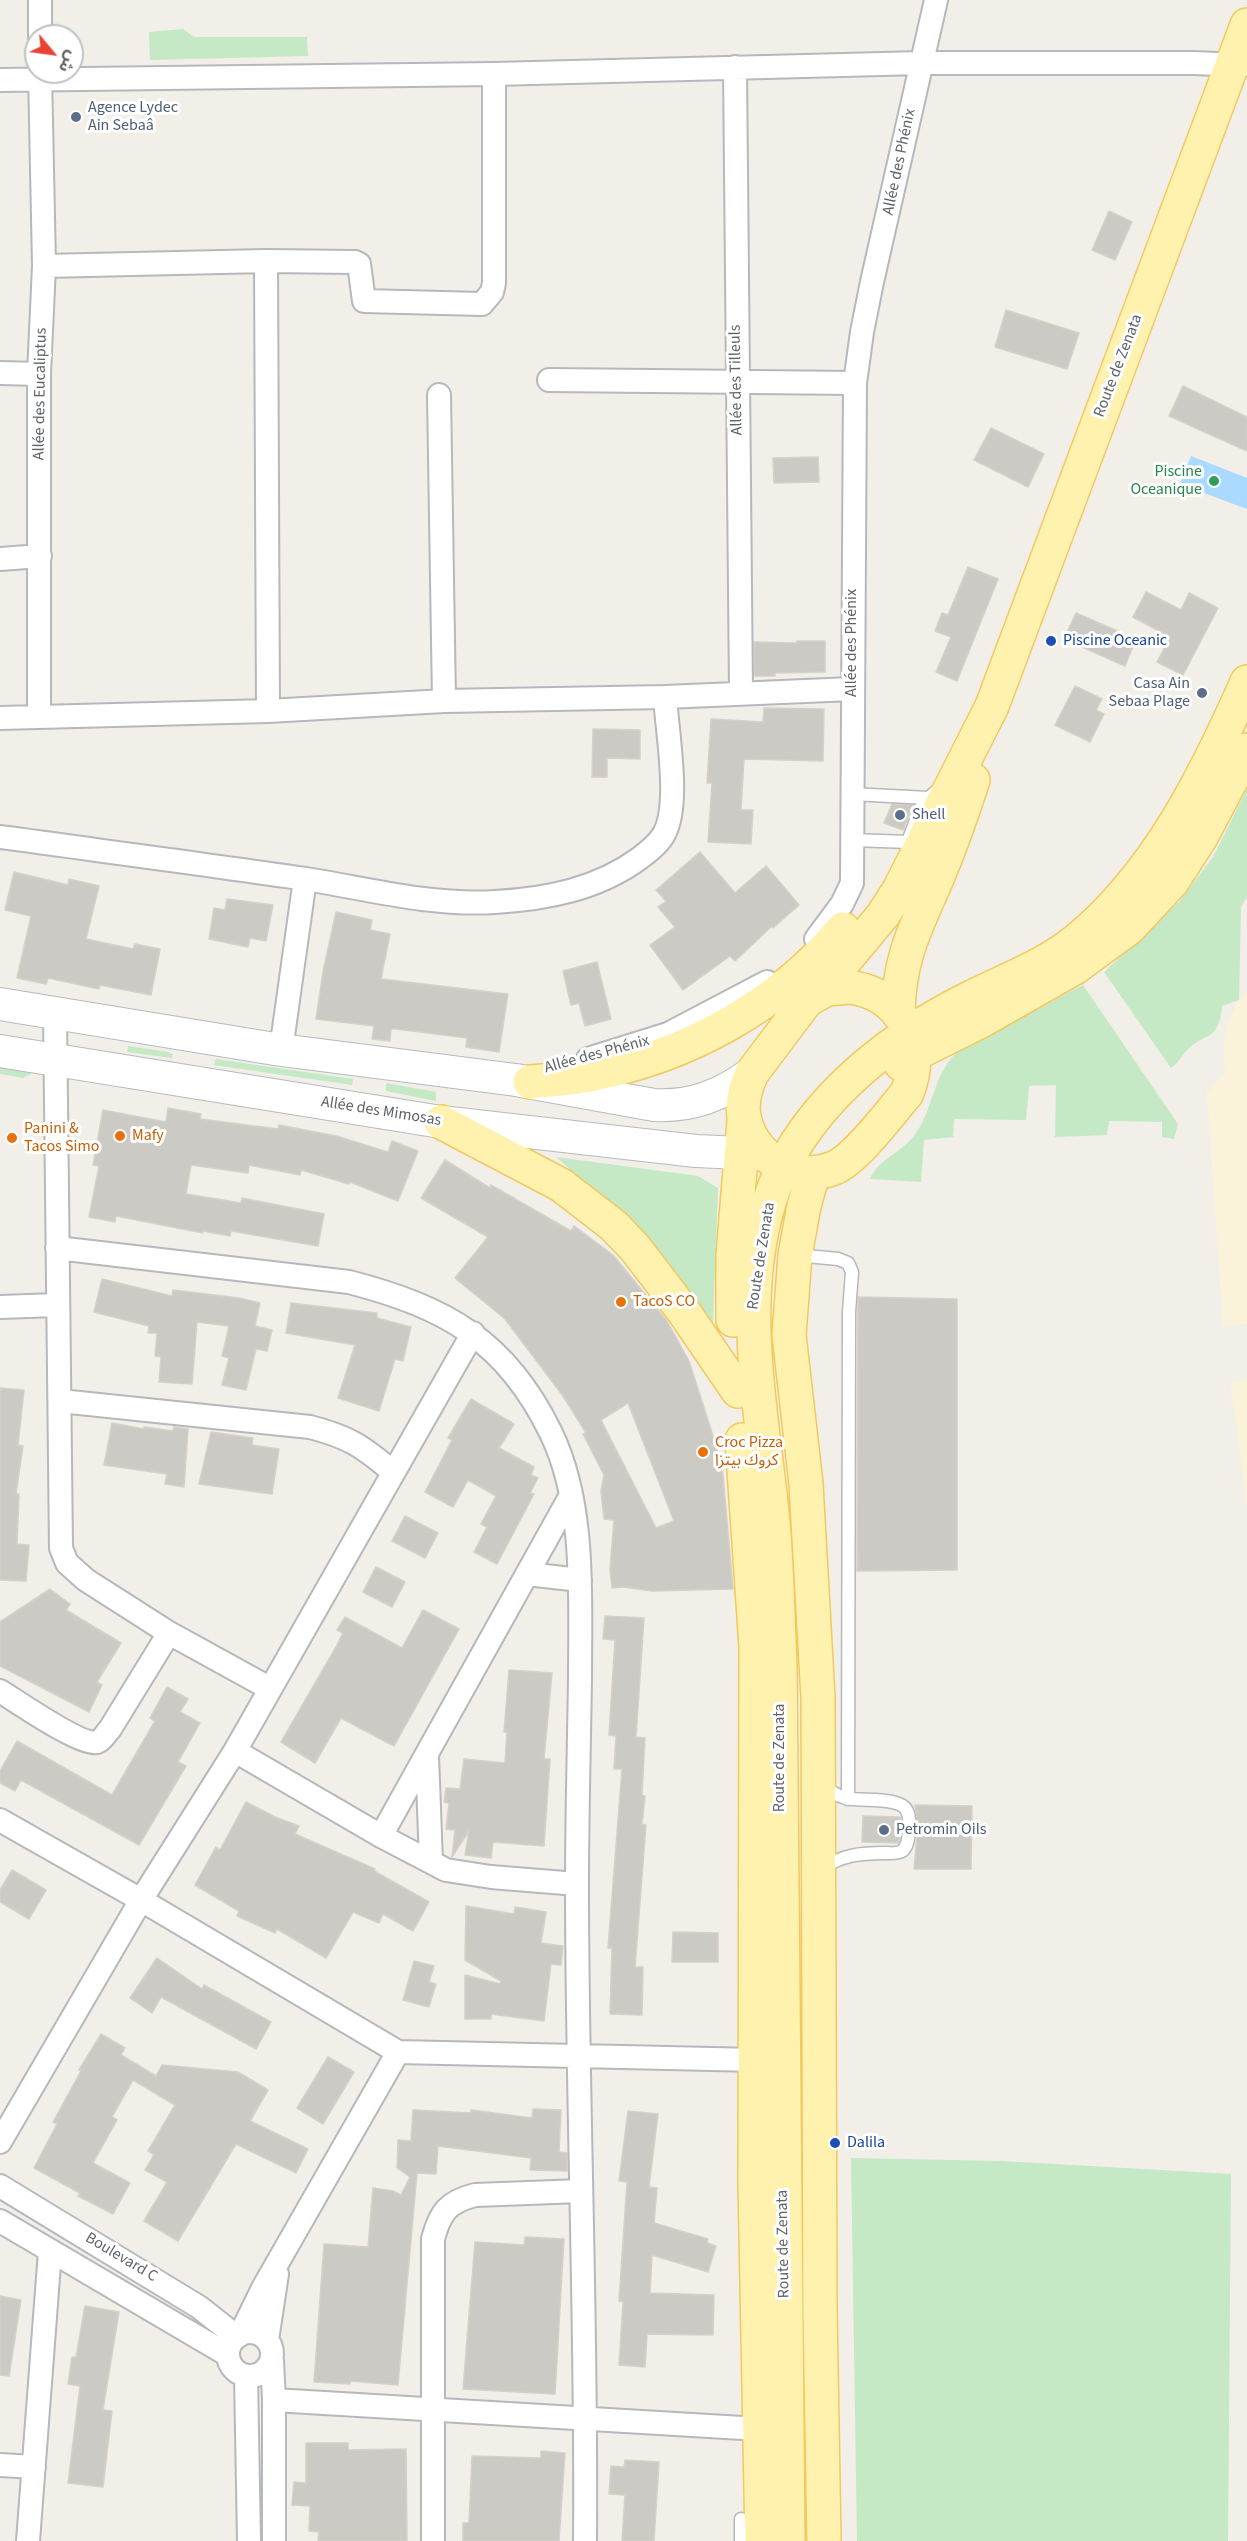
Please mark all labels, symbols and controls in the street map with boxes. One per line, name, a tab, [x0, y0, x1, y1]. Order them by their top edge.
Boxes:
north arrow	[24, 24, 84, 84]
text: ش	[53, 47, 83, 77]
place label: Agence Lydec Ain Sebaâ	[88, 98, 178, 136]
street label: Allée des Phénix	[879, 107, 921, 217]
marker: Agence Lydec Ain Sebaâ	[69, 110, 83, 124]
street label: Route de Zenata	[1091, 312, 1147, 420]
street label: Allée des Tilleuls	[726, 324, 748, 436]
street label: Allée des Eucaliptus	[30, 328, 52, 460]
place label: Piscine Oceanique	[1130, 462, 1202, 500]
marker: Piscine Oceanique	[1207, 474, 1221, 488]
street label: Allée des Phénix	[842, 589, 862, 697]
place label: Piscine Oceanic	[1063, 631, 1167, 651]
marker: Piscine Oceanic	[1044, 634, 1058, 648]
place label: Casa Ain Sebaa Plage	[1109, 674, 1190, 712]
marker: Casa Ain Sebaa Plage	[1195, 686, 1209, 700]
place label: Shell	[912, 805, 945, 825]
marker: Shell	[893, 808, 907, 822]
street label: Allée des Phénix	[542, 1032, 652, 1078]
street label: Allée des Mimosas	[319, 1093, 443, 1131]
place label: Panini & Tacos Simo	[24, 1119, 99, 1157]
place label: Mafy	[132, 1126, 164, 1146]
marker: Mafy	[113, 1129, 127, 1143]
marker: Panini & Tacos Simo	[5, 1131, 19, 1145]
street label: Route de Zenata	[744, 1201, 780, 1311]
place label: TacoS CO	[633, 1292, 695, 1312]
marker: TacoS CO	[614, 1295, 628, 1309]
place label: Croc Pizza كروك بيتزا	[715, 1433, 783, 1471]
marker: Croc Pizza كروك بيتزا	[696, 1445, 710, 1459]
street label: Route de Zenata	[770, 1704, 790, 1812]
place label: Petromin Oils	[896, 1820, 986, 1840]
marker: Petromin Oils	[877, 1823, 891, 1837]
place label: Dalila	[847, 2133, 885, 2153]
marker: Dalila	[828, 2136, 842, 2150]
street label: Route de Zenata	[773, 2190, 795, 2298]
street label: Boulevard C	[81, 2229, 161, 2287]

